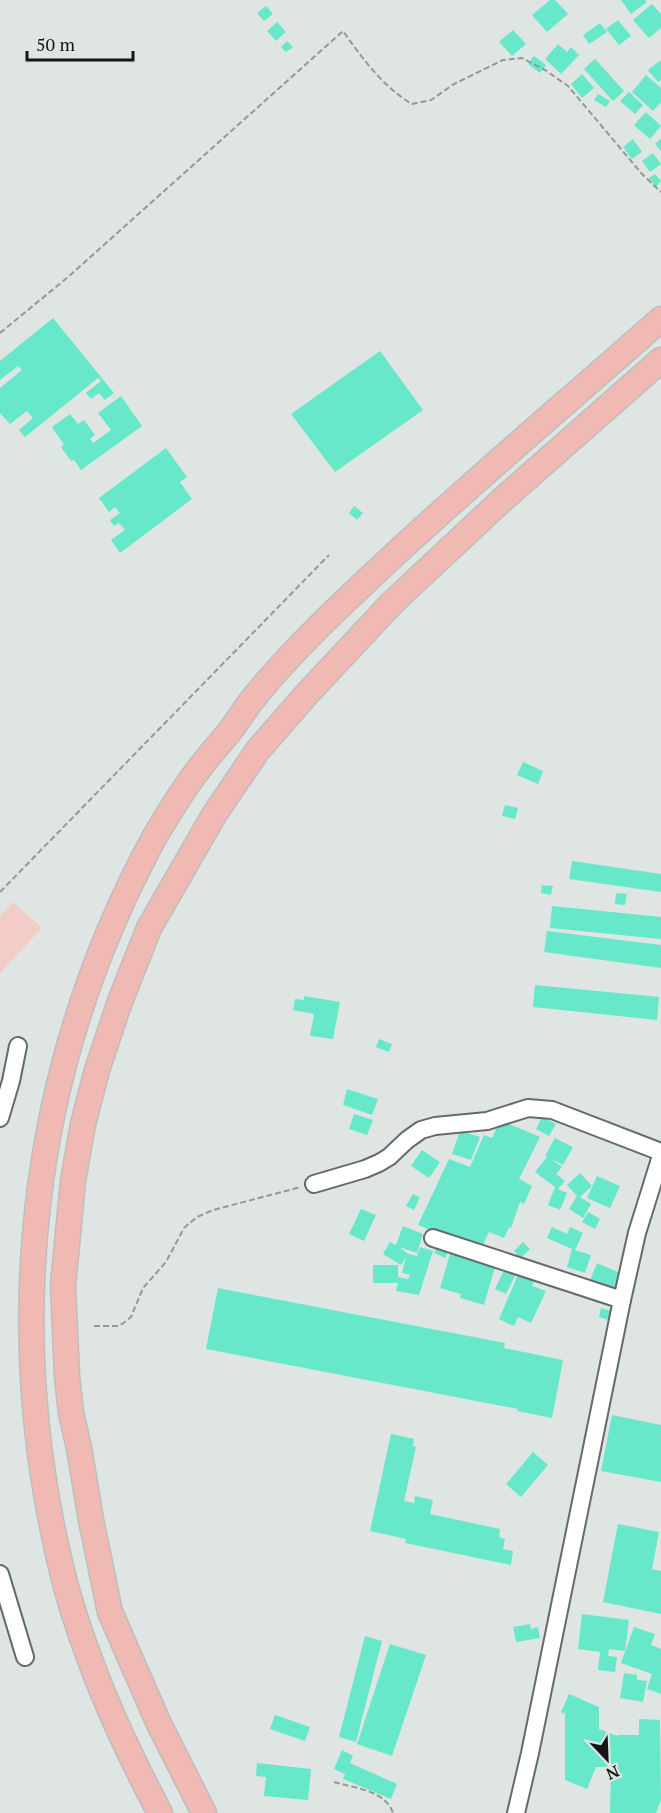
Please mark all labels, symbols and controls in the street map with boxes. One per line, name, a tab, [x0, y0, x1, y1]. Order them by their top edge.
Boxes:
scale bar	[27, 24, 134, 62]
text: 50 m	[36, 32, 76, 56]
north arrow	[577, 1729, 637, 1789]
text: N	[603, 1760, 623, 1785]

